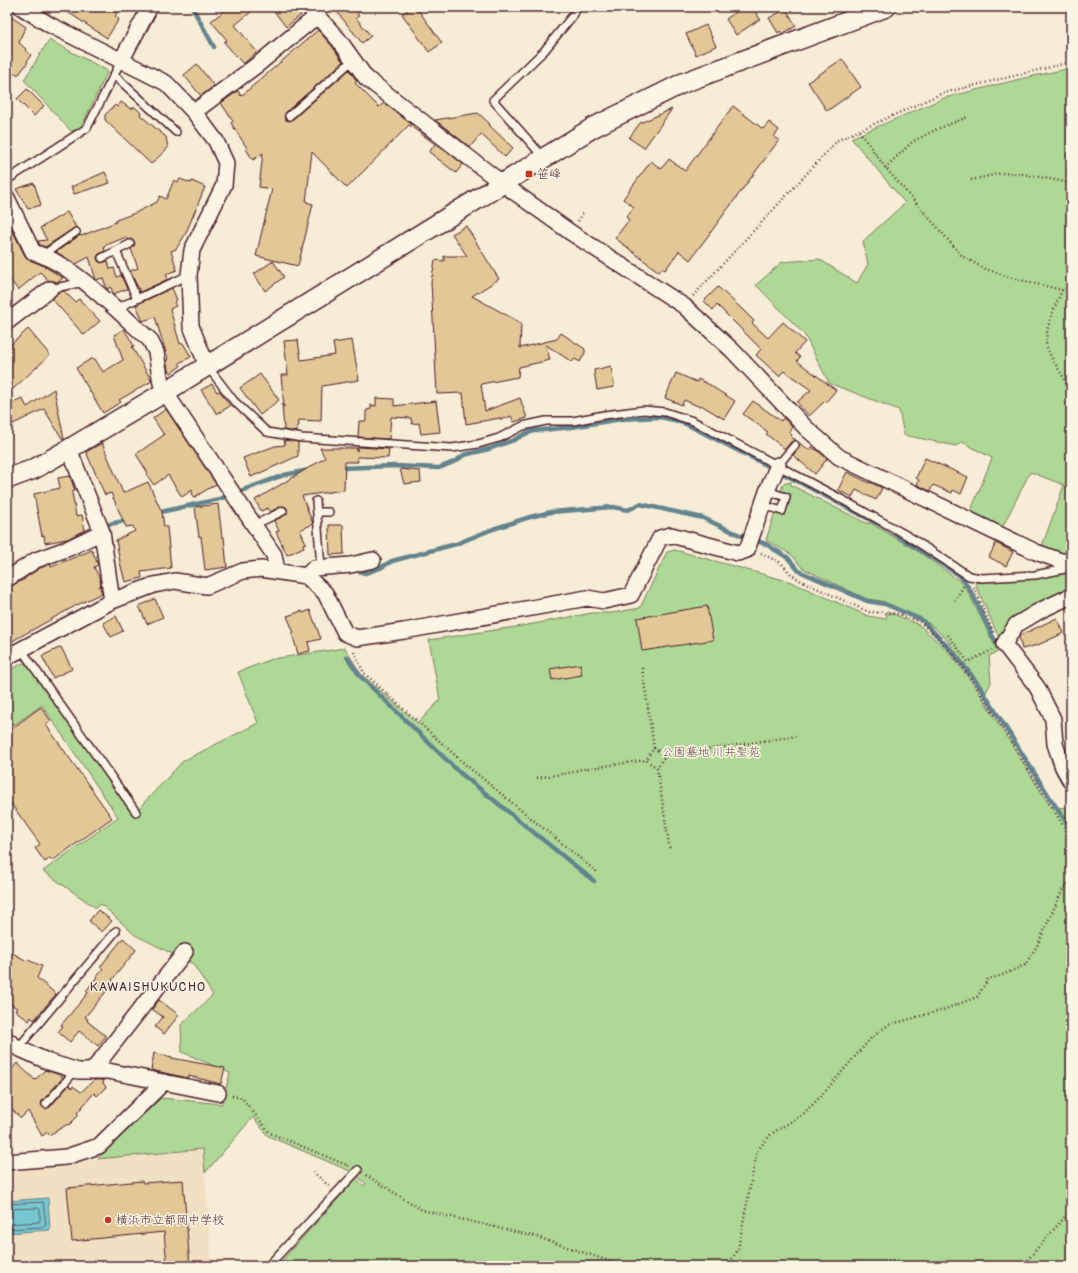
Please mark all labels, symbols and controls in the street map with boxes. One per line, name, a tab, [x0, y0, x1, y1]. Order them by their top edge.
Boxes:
place label: 笹峰	[537, 167, 561, 182]
marker: 笹峰	[524, 169, 534, 179]
park label: 公園墓地 川井聖苑	[662, 745, 760, 760]
district label: KAWAISHUKUCHO	[90, 979, 206, 995]
place label: 横浜市立都岡中学校	[116, 1213, 224, 1228]
marker: 横浜市立都岡中学校	[103, 1215, 113, 1225]

